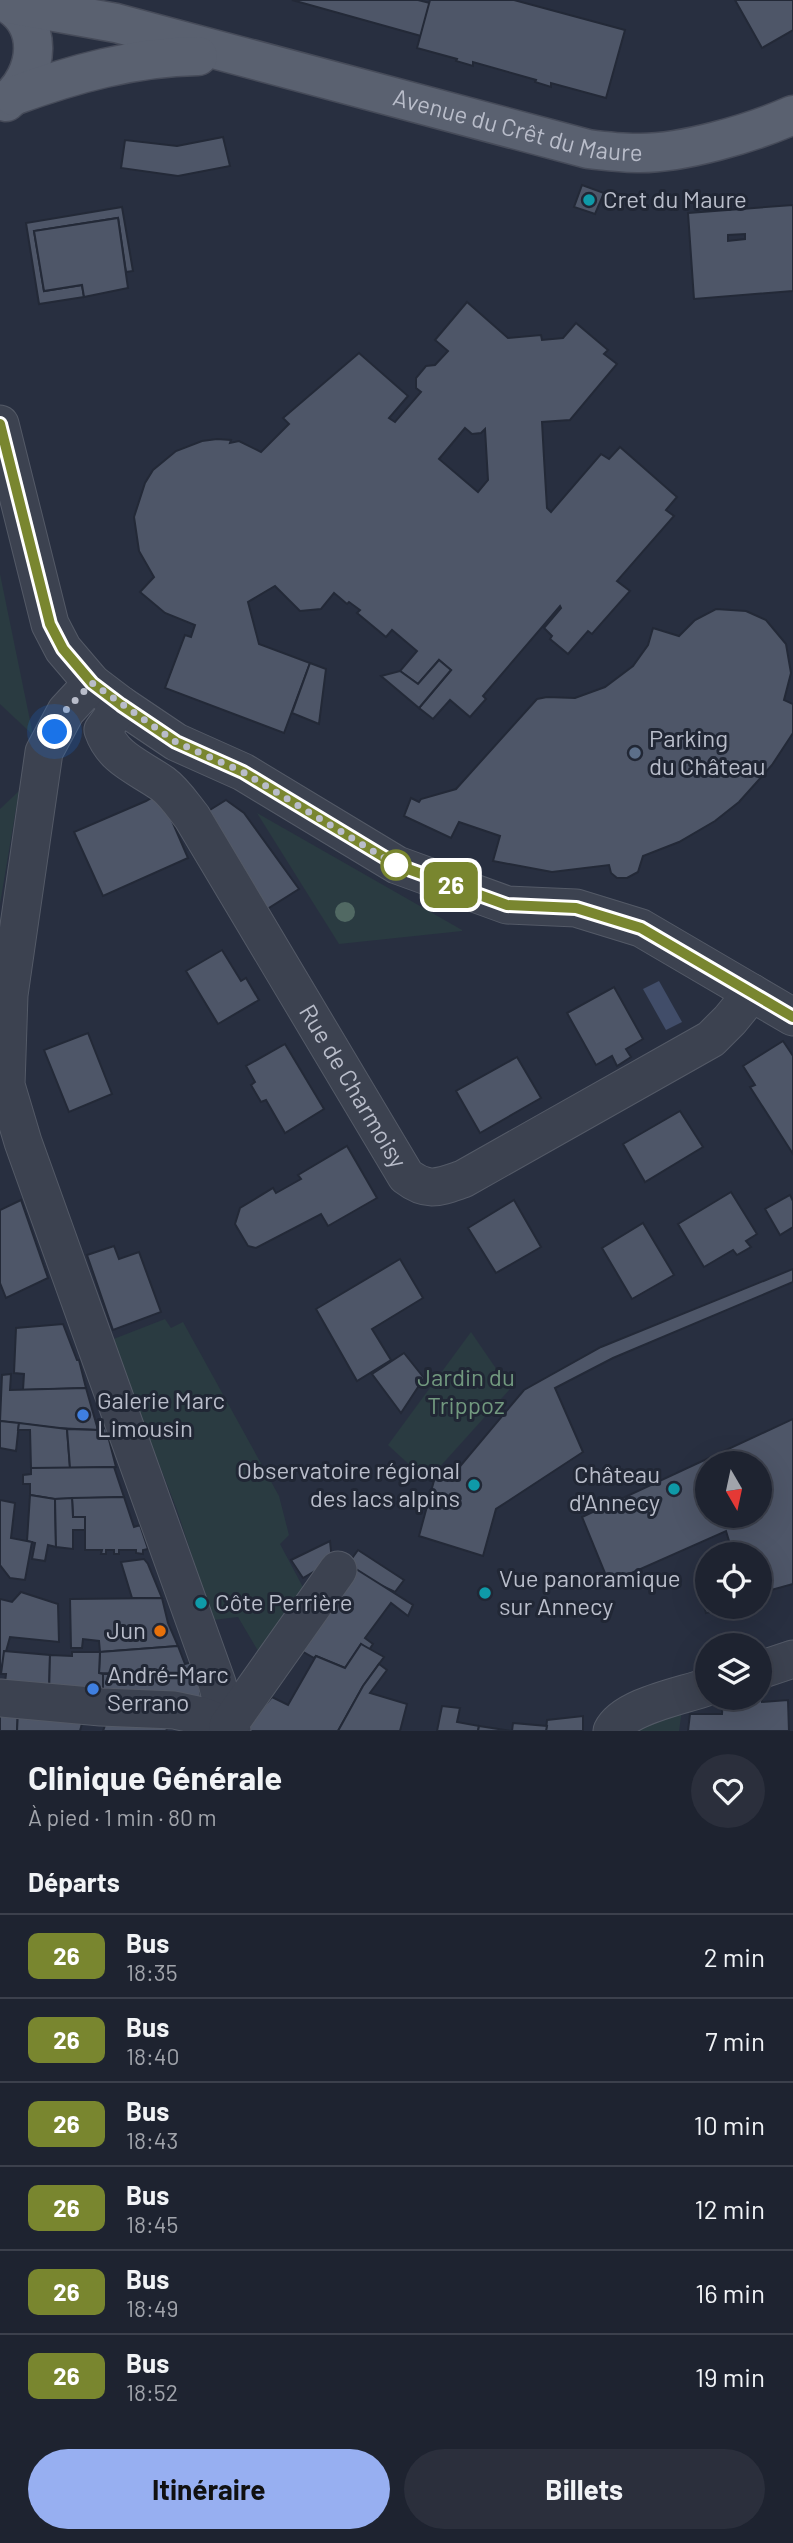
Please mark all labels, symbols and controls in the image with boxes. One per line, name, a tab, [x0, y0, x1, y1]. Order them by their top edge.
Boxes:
street label: Avenue du Crêt du Maure	[390, 82, 643, 166]
place label: Cret du Maure	[603, 184, 747, 213]
marker: Cret du Maure	[581, 192, 597, 208]
your location	[37, 714, 72, 749]
place label: Parking du Château	[649, 723, 766, 780]
marker: Parking du Château	[627, 745, 643, 761]
unlabelled marker	[381, 850, 411, 880]
line badge: 26	[420, 862, 482, 908]
text: 26	[438, 870, 464, 899]
street label: Rue de Charmoisy	[294, 999, 414, 1173]
park label: Jardin du Trippoz	[417, 1362, 515, 1419]
place label: Galerie Marc Limousin	[97, 1385, 225, 1442]
marker: Galerie Marc Limousin	[75, 1407, 91, 1423]
north arrow	[695, 1451, 772, 1528]
map controls	[695, 1451, 772, 1710]
place label: Observatoire régional des lacs alpins	[237, 1455, 460, 1512]
place label: Château d'Annecy	[569, 1459, 660, 1516]
marker: Observatoire régional des lacs alpins	[466, 1477, 482, 1493]
marker: Château d'Annecy	[666, 1481, 682, 1497]
button: locate	[695, 1542, 772, 1619]
place label: Vue panoramique sur Annecy	[499, 1563, 681, 1620]
marker: Vue panoramique sur Annecy	[477, 1585, 493, 1601]
place label: Côte Perrière	[215, 1587, 353, 1616]
marker: Côte Perrière	[193, 1595, 209, 1611]
place label: Jun	[106, 1615, 146, 1644]
marker: Jun	[152, 1623, 168, 1639]
button: layers	[695, 1633, 772, 1710]
place label: André-Marc Serrano	[107, 1659, 229, 1716]
marker: André-Marc Serrano	[85, 1681, 101, 1697]
button: heart	[691, 1754, 765, 1828]
text: Clinique Générale	[28, 1757, 282, 1797]
text: À pied · 1 min · 80 m	[28, 1803, 217, 1831]
text: Départs	[28, 1866, 120, 1897]
text: Bus	[126, 1927, 169, 1958]
text: 26	[53, 1941, 80, 1970]
text: 2 min	[704, 1941, 765, 1972]
text: 18:35	[126, 1958, 178, 1986]
text: Bus	[126, 2011, 169, 2042]
text: 26	[53, 2025, 80, 2054]
text: 7 min	[705, 2025, 765, 2056]
text: 18:40	[126, 2042, 180, 2070]
text: Bus	[126, 2095, 169, 2126]
text: 26	[53, 2109, 80, 2138]
text: 10 min	[694, 2109, 765, 2140]
text: 18:43	[126, 2126, 178, 2154]
text: Bus	[126, 2179, 169, 2210]
text: 26	[53, 2193, 80, 2222]
text: 12 min	[695, 2193, 765, 2224]
text: 18:45	[126, 2210, 178, 2238]
text: Bus	[126, 2263, 169, 2294]
text: 26	[53, 2277, 80, 2306]
text: 16 min	[695, 2277, 765, 2308]
text: 18:49	[126, 2294, 179, 2322]
text: Bus	[126, 2347, 169, 2378]
text: 26	[53, 2361, 80, 2390]
text: 19 min	[695, 2361, 765, 2392]
text: 18:52	[126, 2378, 178, 2406]
button: Itinéraire	[28, 2449, 390, 2529]
button: Billets	[404, 2449, 765, 2529]

